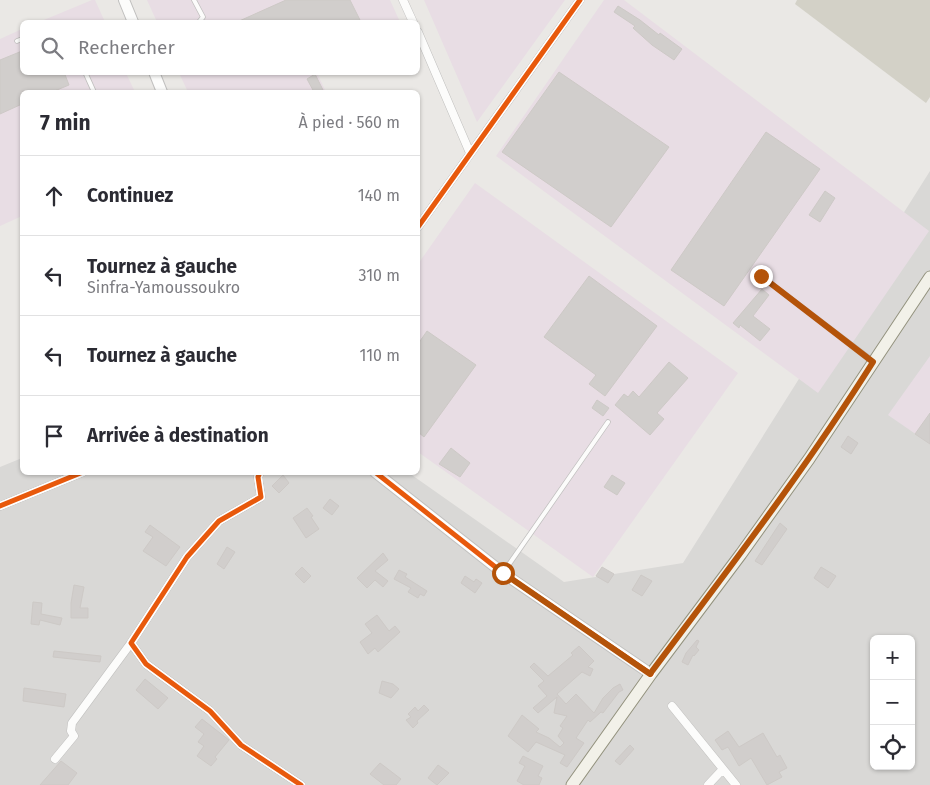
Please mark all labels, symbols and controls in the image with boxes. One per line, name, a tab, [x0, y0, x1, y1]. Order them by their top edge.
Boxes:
search box	[20, 20, 420, 75]
icon: search	[38, 34, 66, 62]
text: Rechercher	[78, 36, 175, 59]
text: 7 min	[40, 110, 91, 136]
text: À pied · 560 m	[299, 113, 400, 132]
icon: ahead	[40, 182, 68, 210]
text: Continuez	[87, 184, 173, 207]
text: 140 m	[358, 186, 400, 205]
text: Tournez à gauche	[87, 255, 237, 278]
icon: left	[40, 262, 68, 290]
route end	[750, 265, 773, 288]
text: 310 m	[359, 266, 400, 285]
text: Sinfra-Yamoussoukro	[87, 278, 240, 297]
icon: left	[40, 342, 68, 370]
text: Tournez à gauche	[87, 344, 237, 367]
text: 110 m	[359, 346, 400, 365]
icon: arrive	[40, 422, 68, 450]
text: Arrivée à destination	[87, 424, 269, 447]
route start	[492, 562, 515, 585]
map controls	[870, 635, 915, 770]
button: +	[870, 635, 915, 680]
button: −	[870, 680, 915, 725]
button: locate	[870, 725, 915, 770]

